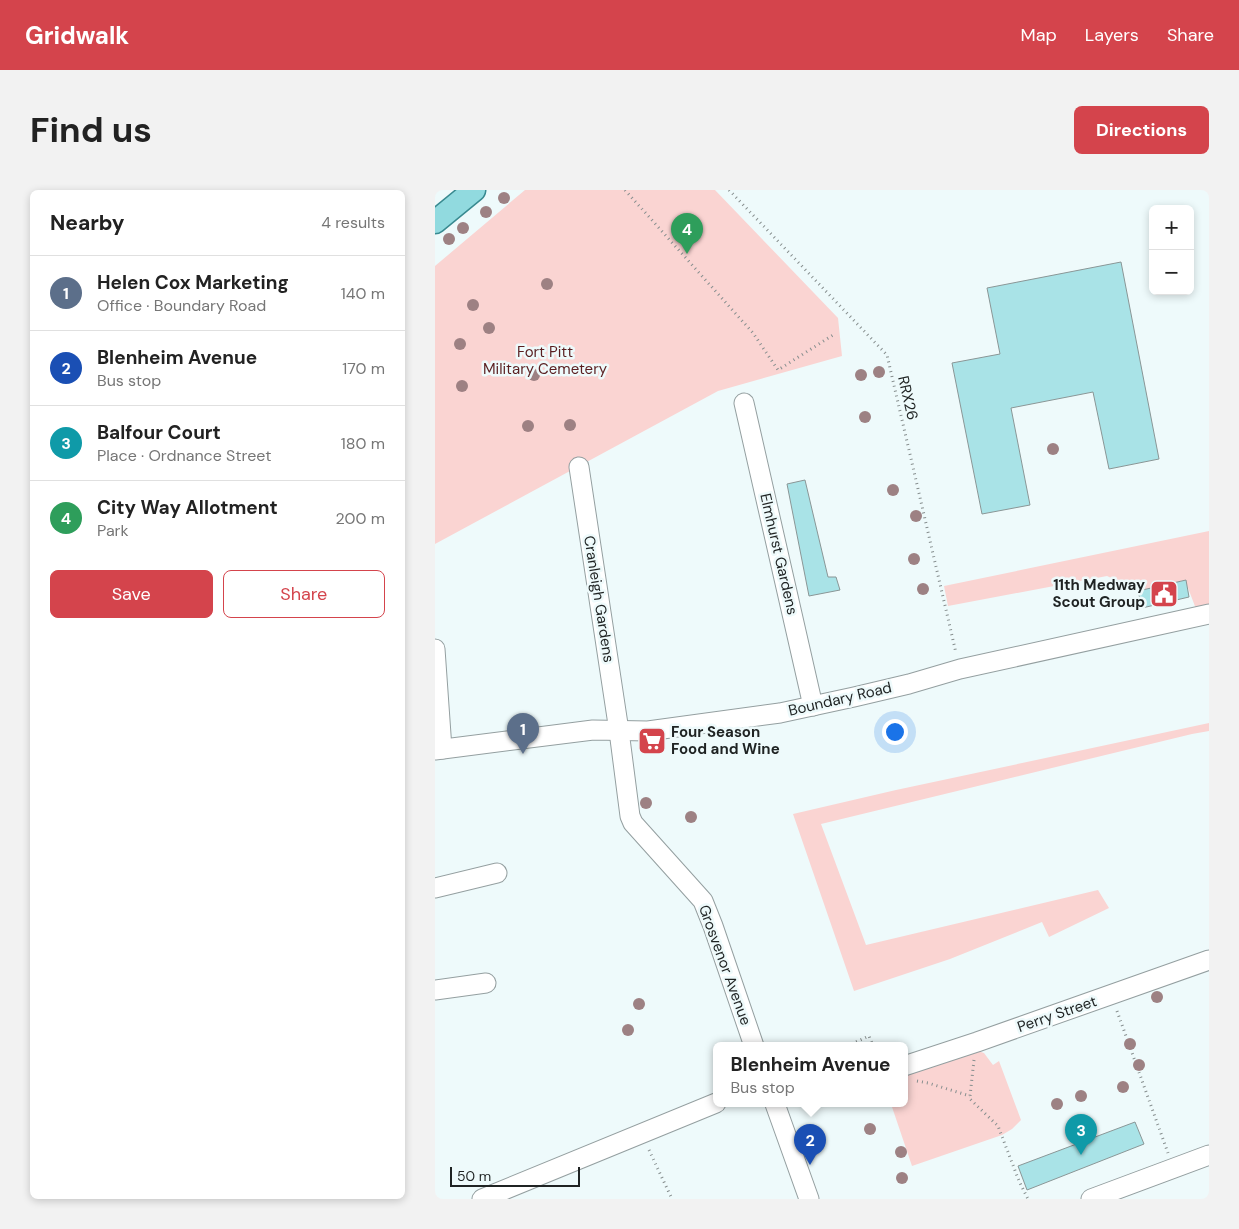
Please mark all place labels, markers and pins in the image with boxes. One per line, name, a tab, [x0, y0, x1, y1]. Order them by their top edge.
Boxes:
pin: 4	[671, 213, 703, 254]
place label: 11th Medway Scout Group	[1053, 575, 1145, 612]
public building icon: 11th Medway Scout Group	[1149, 579, 1179, 609]
pin: 1	[507, 713, 539, 754]
place label: Four Season Food and Wine	[671, 722, 780, 759]
supermarket icon: Four Season Food and Wine	[637, 726, 667, 756]
pin: 3	[1065, 1114, 1097, 1155]
pin: 2	[794, 1124, 826, 1165]

